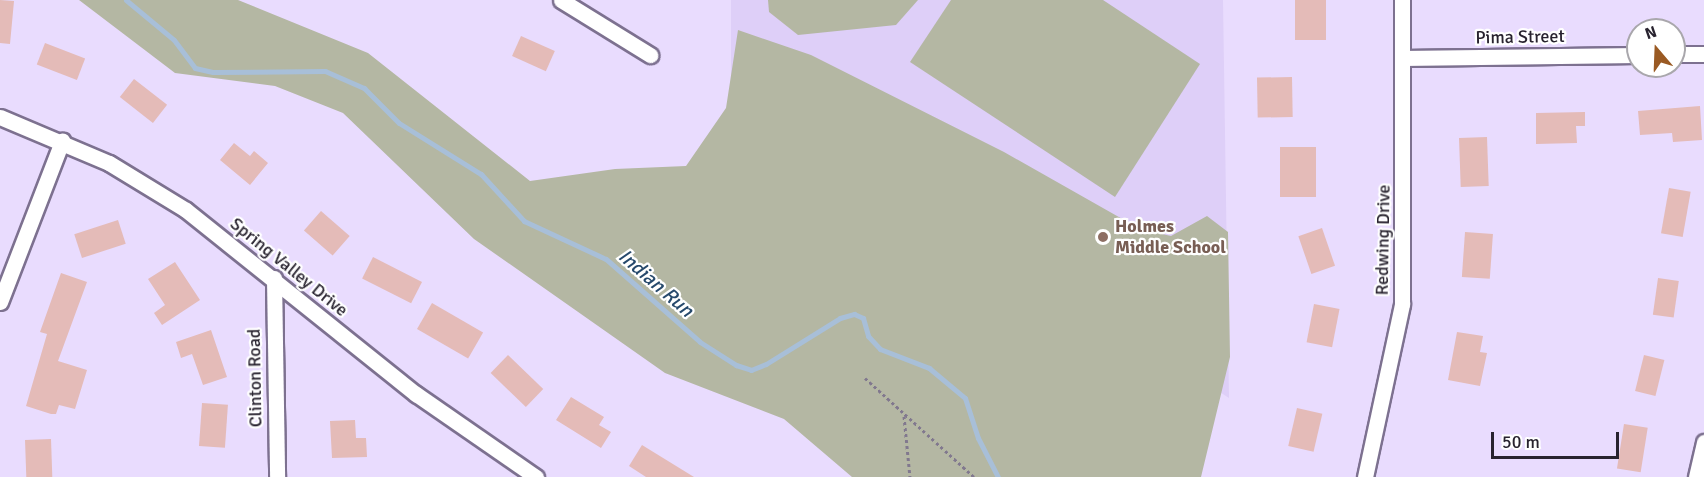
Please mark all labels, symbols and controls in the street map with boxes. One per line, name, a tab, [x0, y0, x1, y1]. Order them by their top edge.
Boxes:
north arrow	[1626, 18, 1686, 78]
text: N	[1642, 22, 1659, 44]
street label: Pima Street	[1475, 25, 1565, 49]
street label: Redwing Drive	[1371, 184, 1395, 296]
street label: Spring Valley Drive	[226, 213, 352, 321]
place label: Holmes Middle School	[1115, 216, 1226, 258]
marker: Holmes Middle School	[1096, 230, 1110, 244]
water label: Indian Run	[614, 244, 698, 322]
street label: Clinton Road	[243, 329, 267, 427]
scale bar	[1494, 420, 1622, 458]
text: 50 m	[1502, 431, 1540, 453]

